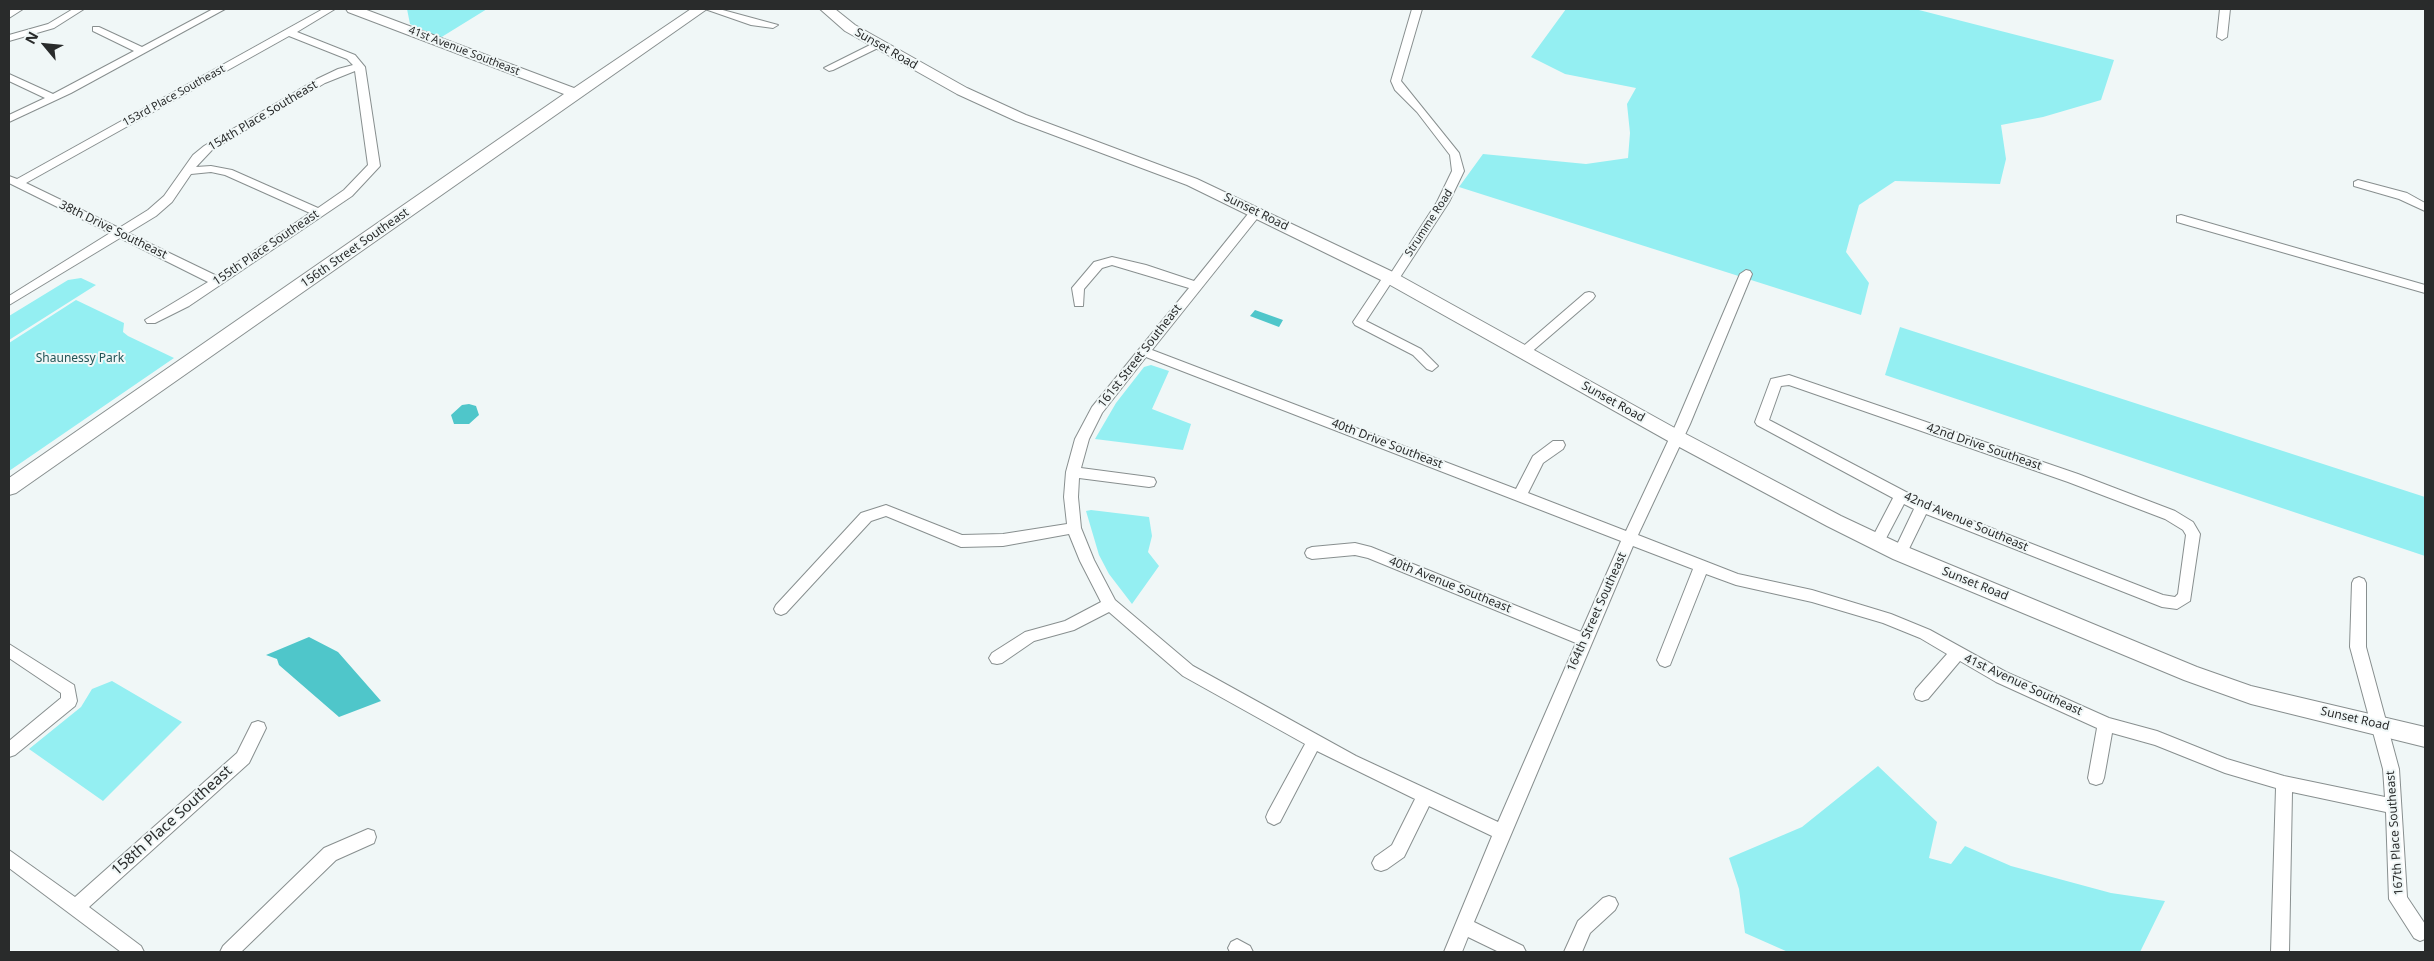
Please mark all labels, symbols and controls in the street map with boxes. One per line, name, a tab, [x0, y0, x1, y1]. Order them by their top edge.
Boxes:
north arrow	[20, 20, 70, 70]
street label: 41st Avenue Southeast	[407, 24, 521, 78]
street label: Sunset Road	[852, 25, 920, 73]
text: N	[20, 28, 42, 47]
street label: 153rd Place Southeast	[121, 62, 227, 130]
street label: 154th Place Southeast	[206, 78, 320, 154]
street label: Strumme Road	[1402, 187, 1456, 259]
street label: Sunset Road	[1221, 190, 1291, 234]
street label: 38th Drive Southeast	[57, 198, 169, 262]
street label: 156th Street Southeast	[298, 205, 412, 291]
street label: 155th Place Southeast	[210, 207, 322, 289]
street label: 161st Street Southeast	[1095, 302, 1185, 410]
park label: Shaunessy Park	[36, 352, 124, 366]
street label: Sunset Road	[1579, 379, 1647, 425]
street label: 40th Drive Southeast	[1329, 416, 1445, 472]
street label: 42nd Drive Southeast	[1924, 420, 2044, 474]
street label: 42nd Avenue Southeast	[1902, 489, 2030, 555]
street label: 164th Street Southeast	[1564, 550, 1630, 674]
street label: 40th Avenue Southeast	[1387, 554, 1513, 616]
street label: Sunset Road	[1940, 564, 2010, 604]
street label: 41st Avenue Southeast	[1962, 651, 2084, 719]
street label: Sunset Road	[2319, 704, 2391, 734]
street label: 158th Place Southeast	[108, 762, 236, 880]
street label: 167th Place Southeast	[2383, 770, 2407, 896]

